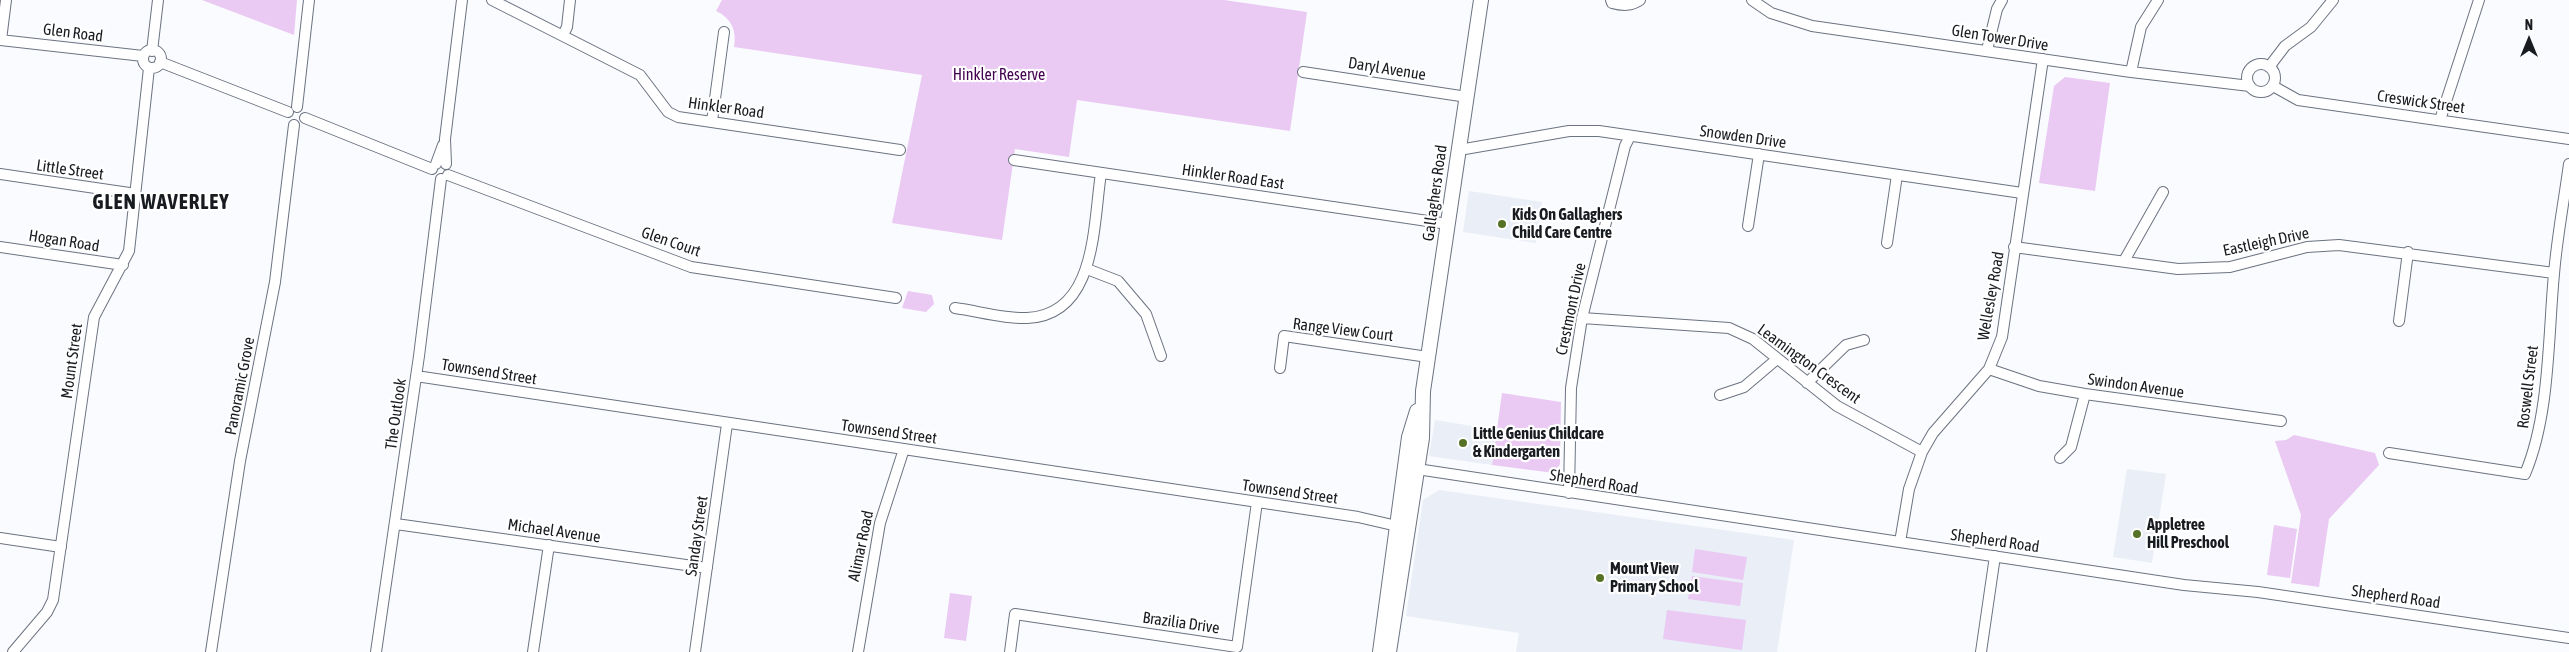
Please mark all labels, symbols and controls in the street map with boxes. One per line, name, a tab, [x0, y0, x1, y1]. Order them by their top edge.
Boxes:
north arrow	[2504, 15, 2554, 65]
text: N	[2525, 17, 2533, 33]
street label: Glen Road	[42, 20, 104, 46]
street label: Glen Tower Drive	[1950, 21, 2050, 55]
street label: Daryl Avenue	[1347, 53, 1427, 85]
park label: Hinkler Reserve	[953, 65, 1045, 85]
street label: Creswick Street	[2376, 86, 2466, 118]
street label: Hinkler Road	[687, 93, 765, 123]
street label: Snowden Drive	[1699, 121, 1787, 153]
street label: Gallaghers Road	[1419, 144, 1451, 242]
street label: Little Street	[35, 156, 105, 184]
street label: Hinkler Road East	[1181, 160, 1285, 194]
district label: GLEN WAVERLEY	[91, 189, 231, 215]
place label: Kids On Gallaghers Child Care Centre	[1512, 205, 1622, 243]
marker: Kids On Gallaghers Child Care Centre	[1496, 218, 1508, 230]
street label: Glen Court	[639, 223, 703, 261]
street label: Eastleigh Drive	[2221, 224, 2311, 260]
street label: Hogan Road	[27, 226, 101, 256]
street label: Wellesley Road	[1974, 250, 2008, 342]
street label: Crestmont Drive	[1552, 261, 1590, 357]
street label: Range View Court	[1292, 314, 1394, 346]
street label: Leamington Crescent	[1754, 320, 1864, 408]
street label: Mount Street	[57, 322, 87, 400]
street label: Panoramic Grove	[221, 335, 259, 437]
street label: Roswell Street	[2513, 344, 2543, 430]
street label: Townsend Street	[440, 355, 538, 389]
street label: Swindon Avenue	[2087, 370, 2185, 402]
street label: The Outlook	[381, 377, 411, 451]
street label: Townsend Street	[840, 416, 938, 448]
place label: Little Genius Childcare & Kindergarten	[1473, 424, 1604, 462]
marker: Little Genius Childcare & Kindergarten	[1457, 437, 1469, 449]
street label: Shepherd Road	[1548, 466, 1640, 498]
street label: Townsend Street	[1241, 476, 1339, 508]
street label: Sanday Street	[682, 495, 712, 577]
street label: Alimar Road	[844, 509, 878, 583]
street label: Michael Avenue	[506, 515, 602, 547]
place label: Appletree Hill Preschool	[2147, 515, 2229, 553]
street label: Shepherd Road	[1949, 525, 2041, 557]
marker: Appletree Hill Preschool	[2131, 528, 2143, 540]
place label: Mount View Primary School	[1610, 559, 1698, 597]
marker: Mount View Primary School	[1594, 572, 1606, 584]
street label: Shepherd Road	[2350, 581, 2442, 613]
street label: Brazilia Drive	[1141, 608, 1221, 638]

